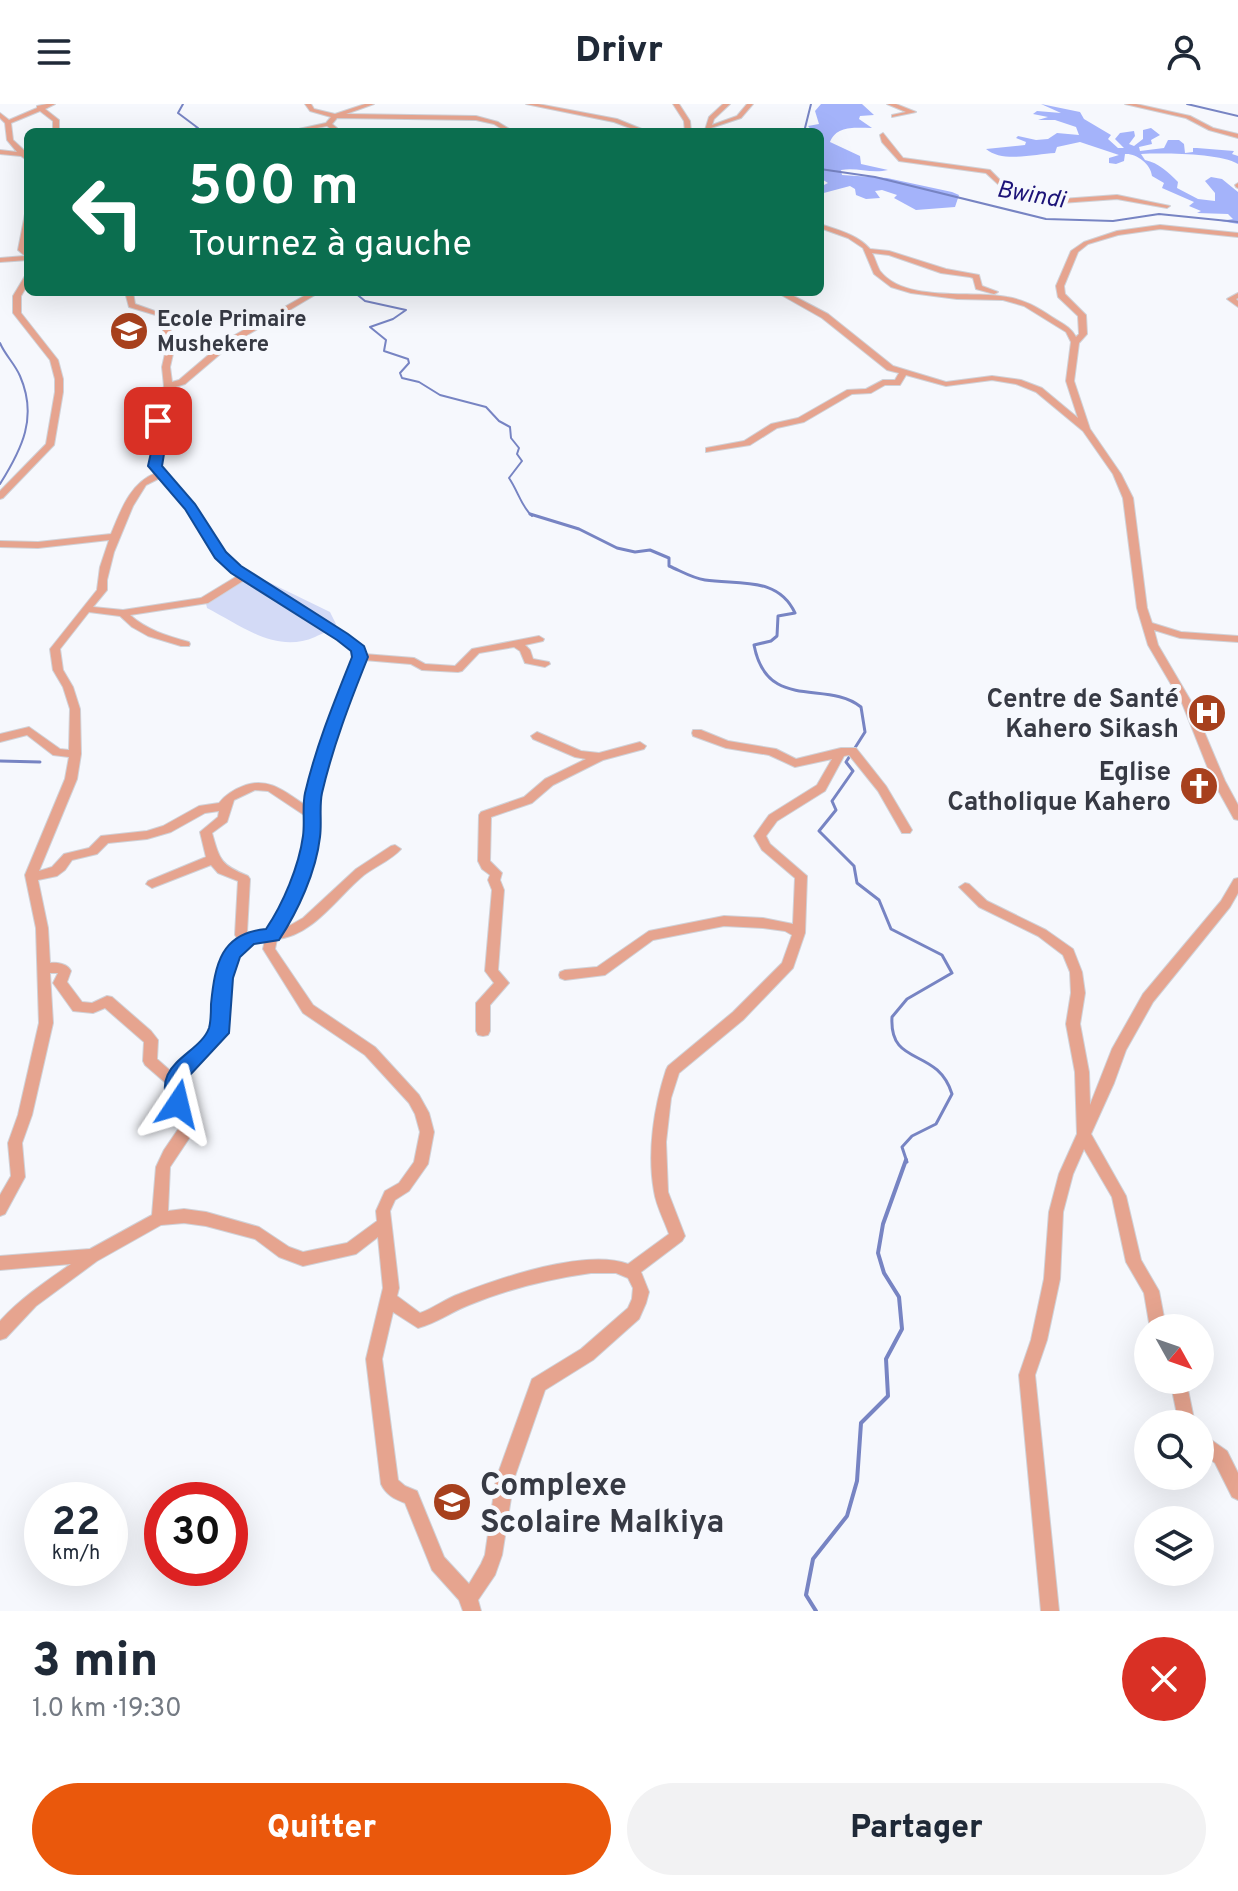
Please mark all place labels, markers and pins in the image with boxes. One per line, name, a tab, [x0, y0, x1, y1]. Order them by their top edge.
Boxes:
place label: Ecole Primaire Mushekere	[157, 307, 306, 359]
school or university icon: Ecole Primaire Mushekere	[108, 310, 150, 352]
pin	[124, 387, 192, 455]
place label: Centre de Santé Kahero Sikash	[986, 684, 1179, 747]
hospital icon: Centre de Santé Kahero Sikash	[1186, 692, 1228, 734]
place label: Eglise Catholique Kahero	[947, 757, 1171, 820]
church icon: Eglise Catholique Kahero	[1178, 765, 1220, 807]
place label: Complexe Scolaire Malkiya	[480, 1467, 724, 1544]
school or university icon: Complexe Scolaire Malkiya	[431, 1481, 473, 1523]

